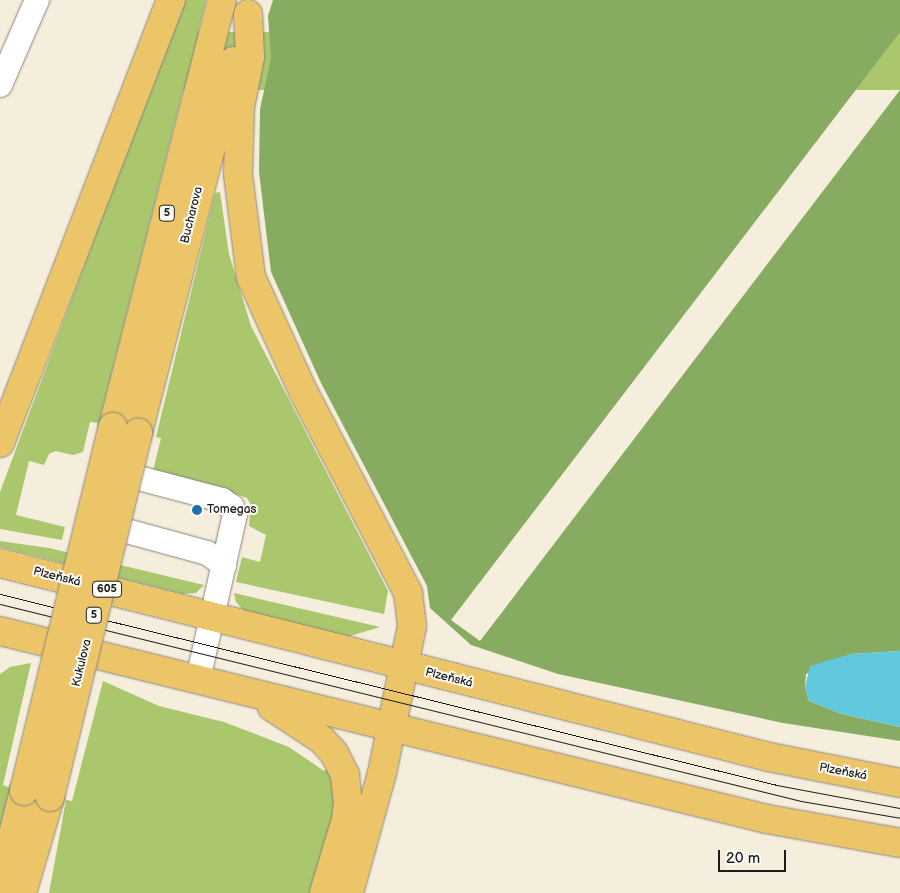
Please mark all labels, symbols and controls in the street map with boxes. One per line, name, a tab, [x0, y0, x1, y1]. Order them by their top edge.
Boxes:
street label: Bucharova	[178, 185, 206, 245]
road number: 5	[158, 204, 176, 222]
place label: Tomegas	[207, 503, 256, 517]
marker: Tomegas	[191, 504, 203, 516]
street label: Plzeňská	[32, 564, 82, 590]
road number: 605	[92, 580, 122, 598]
road number: 5	[85, 606, 103, 624]
street label: Kukulova	[69, 638, 95, 688]
street label: Plzeňská	[424, 665, 474, 691]
street label: Plzeňská	[818, 760, 868, 784]
scale bar	[720, 840, 788, 872]
text: 20 m	[726, 849, 760, 868]

